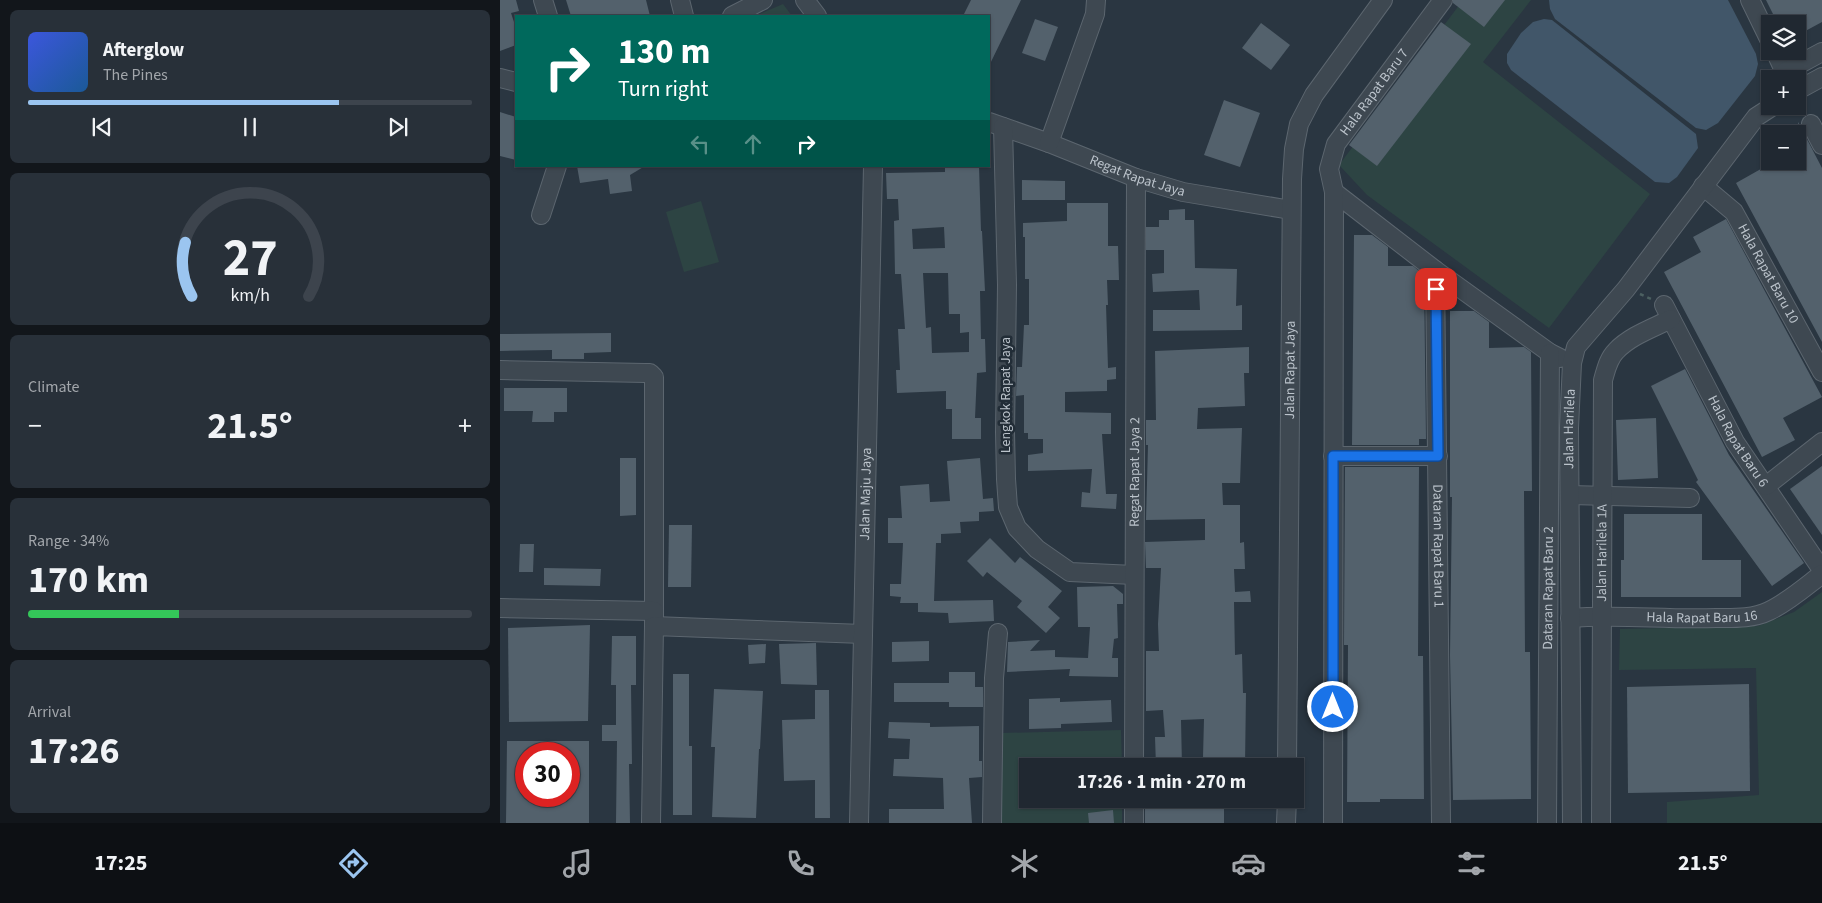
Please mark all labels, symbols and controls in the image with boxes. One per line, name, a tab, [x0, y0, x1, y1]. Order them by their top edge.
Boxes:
map controls	[1761, 15, 1806, 170]
button: layers	[1761, 15, 1806, 60]
text: 130 m	[618, 27, 710, 77]
icon: right	[535, 35, 600, 100]
text: Afterglow	[103, 37, 184, 64]
street label: Hala Rapat Baru 7	[1335, 44, 1414, 140]
text: The Pines	[103, 64, 168, 86]
button: +	[1761, 70, 1806, 115]
text: Turn right	[618, 73, 708, 105]
icon: previous	[88, 113, 116, 141]
icon: pause	[236, 113, 264, 141]
icon: next	[384, 113, 412, 141]
button: −	[1761, 125, 1806, 170]
icon: left	[686, 130, 714, 158]
icon: ahead	[739, 130, 767, 158]
icon: right	[792, 130, 820, 158]
street label: Regat Rapat Jaya	[1086, 150, 1187, 202]
street label: Hala Rapat Baru 10	[1732, 220, 1804, 327]
text: 27	[223, 222, 277, 296]
pin	[1415, 268, 1457, 310]
icon: arrive	[1422, 275, 1450, 303]
text: km/h	[230, 283, 270, 308]
street label: Jalan Rapat Jaya	[1280, 320, 1301, 420]
street label: Lengkok Rapat Jaya	[996, 337, 1016, 453]
text: Climate	[28, 376, 79, 398]
street label: Jalan Harilela	[1559, 388, 1581, 469]
street label: Hala Rapat Baru 6	[1702, 392, 1773, 491]
text: 21.5°	[207, 399, 293, 453]
text: −	[28, 406, 42, 446]
text: +	[458, 406, 472, 446]
street label: Regat Rapat Jaya 2	[1125, 417, 1145, 527]
street label: Jalan Maju Jaya	[855, 447, 877, 541]
street label: Dataran Rapat Baru 1	[1427, 484, 1449, 608]
street label: Jalan Harilela 1A	[1592, 504, 1612, 602]
street label: Dataran Rapat Baru 2	[1538, 526, 1559, 650]
text: Range · 34%	[28, 530, 109, 552]
text: 170 km	[28, 553, 149, 607]
street label: Hala Rapat Baru 16	[1646, 605, 1759, 628]
position arrow	[1306, 680, 1358, 732]
text: Arrival	[28, 701, 71, 723]
text: 17:26	[28, 724, 120, 778]
speed limit sign: 30	[515, 742, 580, 807]
text: 17:26 · 1 min · 270 m	[1077, 769, 1246, 796]
icon: directions	[336, 846, 371, 881]
icon: music	[560, 846, 595, 881]
icon: phone	[783, 846, 818, 881]
icon: climate	[1007, 846, 1042, 881]
icon: car	[1231, 846, 1266, 881]
icon: filters	[1454, 846, 1489, 881]
text: 17:25	[94, 847, 147, 879]
text: 21.5°	[1678, 847, 1728, 879]

